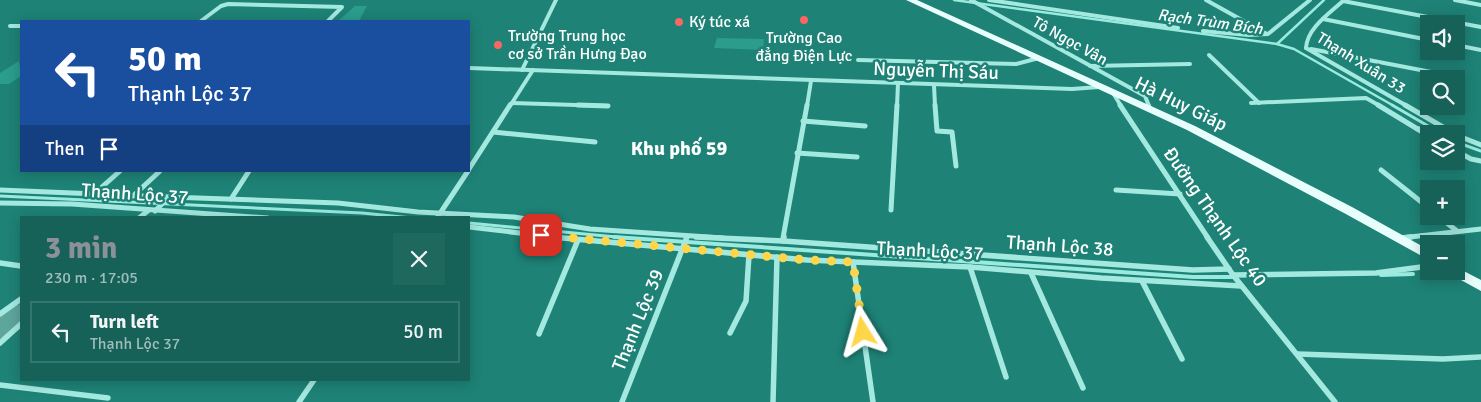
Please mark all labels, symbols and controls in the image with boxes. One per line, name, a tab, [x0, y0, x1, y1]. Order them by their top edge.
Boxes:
water label: Rạch Trùm Bích	[1156, 5, 1265, 39]
place label: Ký túc xá	[689, 12, 750, 32]
street label: Tô Ngọc Vân	[1029, 12, 1111, 70]
marker: Trường Cao đẳng Điện Lực	[798, 14, 810, 26]
map controls	[1420, 15, 1465, 280]
button: sound	[1420, 15, 1465, 60]
marker: Ký túc xá	[673, 16, 685, 28]
place label: Trường Trung học cơ sở Trần Hưng Đạo	[508, 26, 647, 64]
place label: Trường Cao đẳng Điện Lực	[756, 28, 852, 66]
street label: Thạnh Xuân 33	[1313, 28, 1409, 98]
text: 50 m	[128, 37, 202, 80]
marker: Trường Trung học cơ sở Trần Hưng Đạo	[492, 39, 504, 51]
icon: left	[45, 40, 110, 105]
street label: Nguyễn Thị Sáu	[873, 57, 999, 85]
button: search	[1420, 70, 1465, 115]
street label: Hà Huy Giáp	[1131, 71, 1231, 137]
text: Thạnh Lộc 37	[128, 80, 252, 107]
button: layers	[1420, 125, 1465, 170]
icon: arrive	[95, 135, 123, 163]
district label: Khu phố 59	[631, 136, 728, 161]
text: Then	[45, 137, 85, 161]
street label: Đường Thạnh Lộc 40	[1158, 143, 1272, 291]
street label: Thạnh Lộc 37	[81, 178, 189, 210]
button: +	[1420, 180, 1465, 225]
pin	[520, 214, 562, 256]
icon: arrive	[527, 221, 555, 249]
text: 3 min	[45, 230, 117, 267]
street label: Thạnh Lộc 38	[1006, 230, 1114, 262]
button: close	[393, 233, 445, 285]
button: −	[1420, 235, 1465, 280]
street label: Thạnh Lộc 37	[876, 236, 984, 266]
street label: Thạnh Lộc 39	[607, 266, 669, 374]
text: 230 m · 17:05	[45, 268, 138, 288]
position arrow	[836, 305, 888, 357]
text: Turn left	[90, 310, 159, 334]
icon: left	[47, 318, 75, 346]
text: 50 m	[403, 320, 443, 344]
text: Thạnh Lộc 37	[90, 334, 180, 354]

